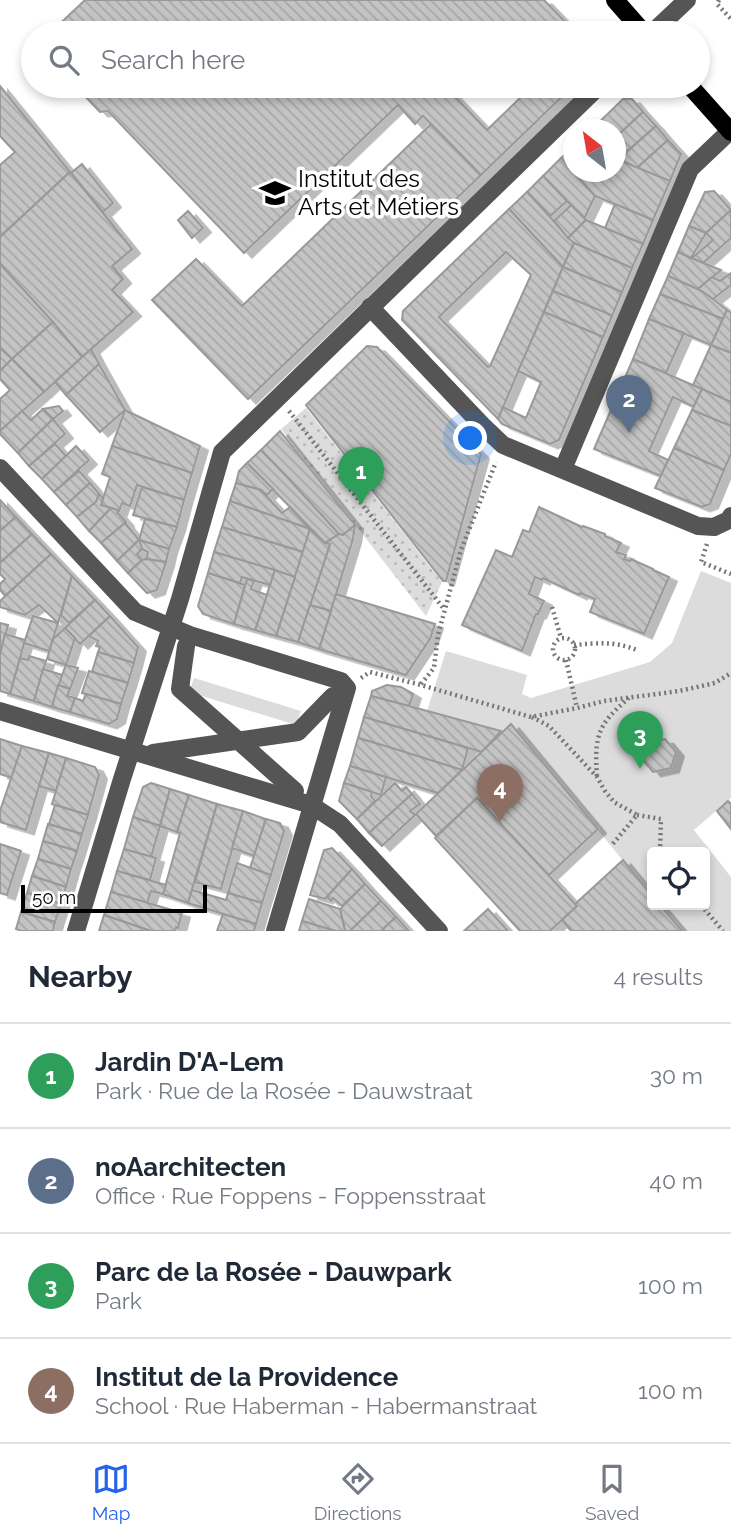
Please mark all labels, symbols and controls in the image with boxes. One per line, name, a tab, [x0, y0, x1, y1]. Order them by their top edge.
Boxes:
search box	[21, 21, 710, 98]
icon: search	[45, 41, 83, 79]
text: Search here	[101, 45, 245, 75]
north arrow	[563, 119, 626, 182]
place label: Institut des Arts et Métiers	[298, 164, 459, 221]
school or university icon: Institut des Arts et Métiers	[258, 176, 292, 210]
pin: 2	[606, 375, 652, 433]
your location	[453, 421, 487, 455]
pin: 1	[338, 447, 384, 505]
pin: 3	[617, 711, 663, 769]
pin: 4	[477, 764, 523, 822]
map controls	[647, 847, 710, 910]
button: locate	[647, 847, 710, 910]
scale bar	[21, 882, 206, 914]
text: 50 m	[32, 886, 76, 908]
text: Nearby	[28, 959, 132, 994]
text: 4 results	[614, 963, 703, 990]
text: Jardin D'A-Lem	[95, 1047, 284, 1077]
text: 1	[45, 1062, 57, 1089]
text: 30 m	[650, 1062, 703, 1089]
text: Park · Rue de la Rosée - Dauwstraat	[95, 1077, 473, 1104]
text: noAarchitecten	[95, 1152, 286, 1182]
text: 2	[45, 1167, 57, 1194]
text: 40 m	[649, 1167, 703, 1194]
text: Office · Rue Foppens - Foppensstraat	[95, 1182, 486, 1209]
text: Parc de la Rosée - Dauwpark	[95, 1257, 452, 1287]
text: 3	[45, 1272, 57, 1299]
text: 100 m	[638, 1272, 703, 1299]
text: Park	[95, 1287, 142, 1314]
text: Institut de la Providence	[95, 1362, 398, 1392]
text: 4	[44, 1377, 58, 1404]
text: 100 m	[638, 1377, 703, 1404]
text: School · Rue Haberman - Habermanstraat	[95, 1392, 537, 1419]
tab: Map	[92, 1460, 130, 1524]
tab: Directions	[314, 1460, 402, 1524]
tab: Saved	[585, 1460, 639, 1524]

